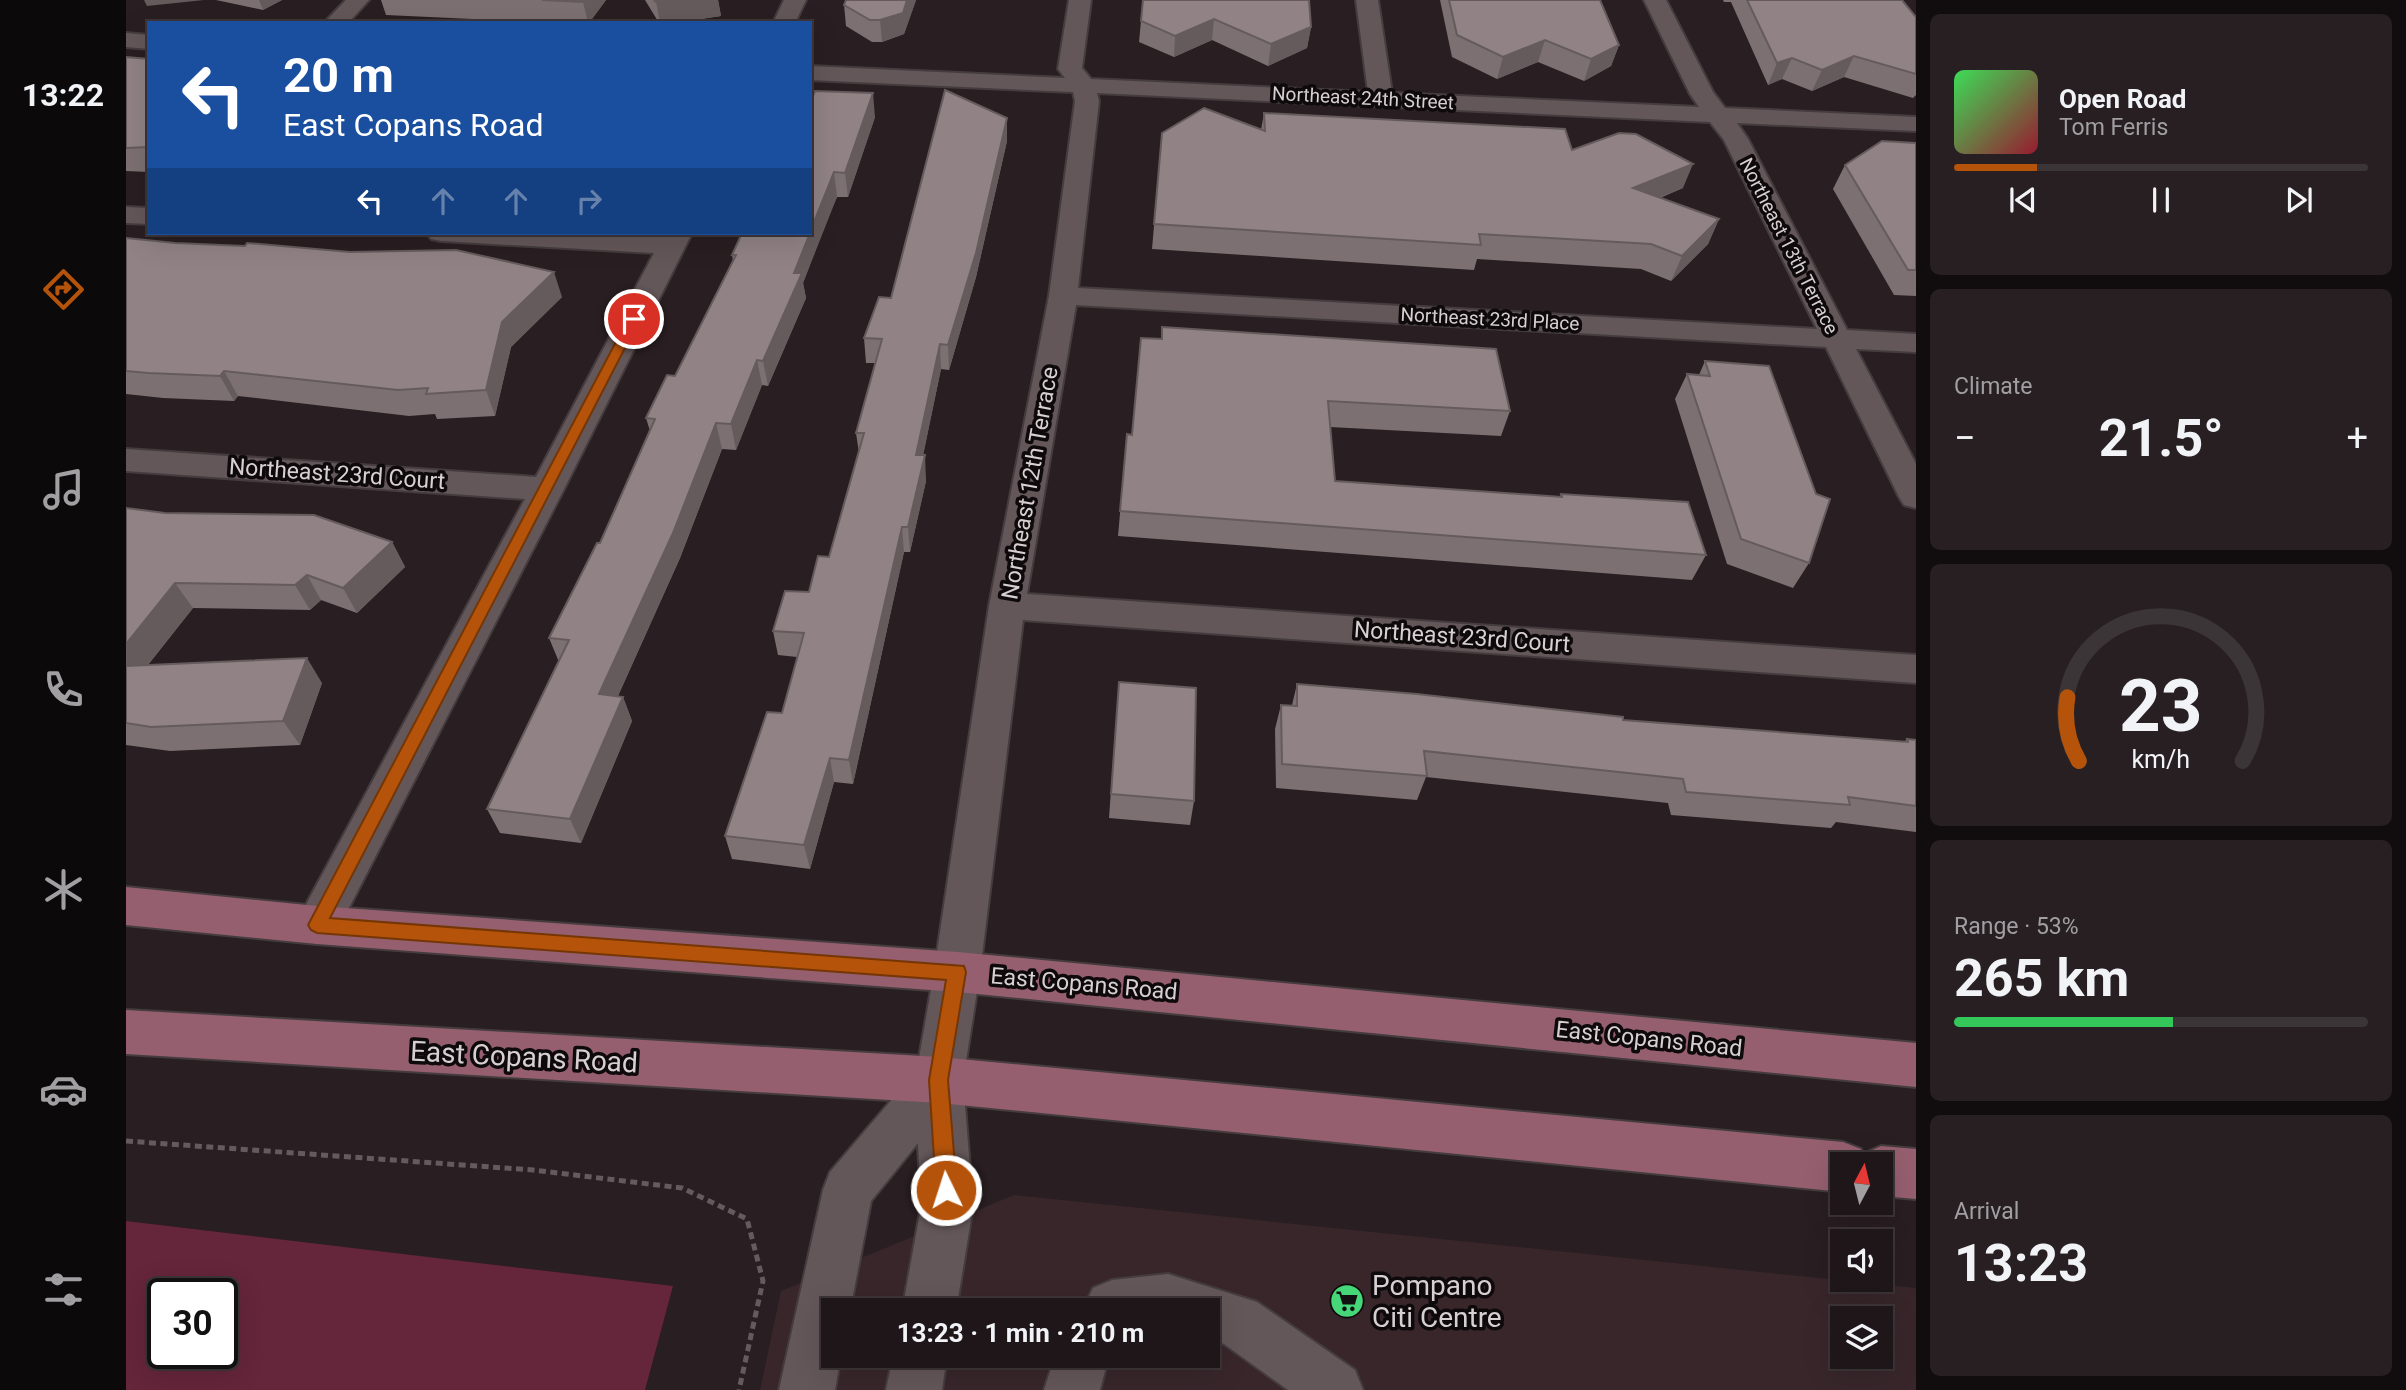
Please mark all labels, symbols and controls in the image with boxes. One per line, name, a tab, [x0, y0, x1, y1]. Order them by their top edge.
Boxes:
text: 20 m	[283, 47, 394, 104]
icon: left	[168, 49, 259, 140]
text: 13:22	[22, 76, 104, 114]
street label: Northeast 24th Street	[1272, 82, 1454, 114]
text: Open Road	[2059, 84, 2187, 114]
text: East Copans Road	[283, 106, 544, 144]
text: Tom Ferris	[2059, 114, 2168, 141]
street label: Northeast 13th Terrace	[1735, 154, 1843, 338]
icon: previous	[2004, 181, 2042, 219]
icon: pause	[2142, 181, 2180, 219]
icon: next	[2280, 181, 2318, 219]
icon: left	[351, 182, 389, 220]
icon: ahead	[424, 182, 462, 220]
icon: ahead	[497, 182, 535, 220]
icon: right	[570, 182, 608, 220]
icon: directions	[39, 265, 88, 314]
pin	[604, 289, 664, 349]
icon: arrive	[615, 300, 653, 338]
street label: Northeast 23rd Place	[1400, 303, 1580, 335]
street label: Northeast 12th Terrace	[996, 365, 1064, 601]
text: Climate	[1954, 373, 2033, 400]
text: 21.5°	[2099, 408, 2224, 469]
text: −	[1954, 416, 1976, 460]
text: +	[2346, 416, 2368, 460]
street label: Northeast 23rd Court	[228, 453, 446, 495]
icon: music	[39, 465, 88, 514]
street label: Northeast 23rd Court	[1353, 616, 1571, 658]
text: 23	[2119, 663, 2203, 749]
icon: phone	[39, 665, 88, 714]
text: km/h	[2132, 745, 2190, 774]
icon: climate	[39, 865, 88, 914]
text: Range · 53%	[1954, 913, 2079, 940]
text: 265 km	[1954, 948, 2129, 1009]
street label: East Copans Road	[990, 962, 1178, 1006]
street label: East Copans Road	[1554, 1016, 1744, 1062]
street label: East Copans Road	[409, 1035, 639, 1079]
icon: car	[39, 1065, 88, 1114]
north arrow	[1830, 1152, 1894, 1214]
map controls	[1830, 1152, 1893, 1369]
position arrow	[909, 1153, 983, 1227]
text: Arrival	[1954, 1198, 2019, 1225]
button: sound	[1830, 1229, 1893, 1292]
text: 13:23	[1954, 1233, 2088, 1294]
icon: filters	[39, 1265, 88, 1314]
place label: Pompano Citi Centre	[1372, 1269, 1502, 1334]
speed limit sign: 30	[147, 1278, 238, 1369]
supermarket icon: Pompano Citi Centre	[1328, 1282, 1366, 1320]
button: layers	[1830, 1306, 1893, 1369]
text: 13:23 · 1 min · 210 m	[897, 1318, 1144, 1348]

